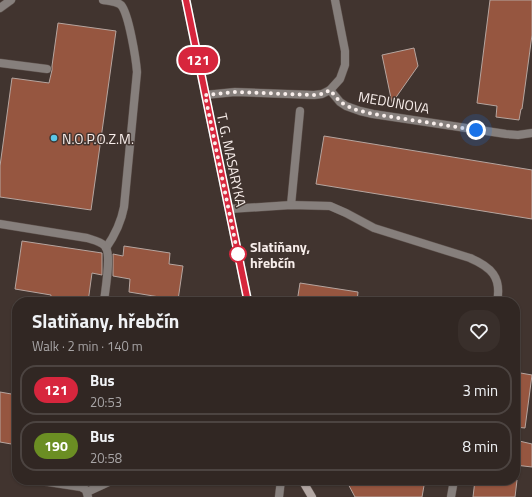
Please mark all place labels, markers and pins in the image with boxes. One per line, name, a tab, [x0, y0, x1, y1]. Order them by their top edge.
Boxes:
place label: N.O.P.O.Z.M.	[62, 128, 134, 149]
marker: N.O.P.O.Z.M.	[49, 133, 59, 143]
place label: Slatiňany, hřebčín	[250, 236, 310, 273]
marker: Slatiňany, hřebčín	[229, 245, 247, 263]

